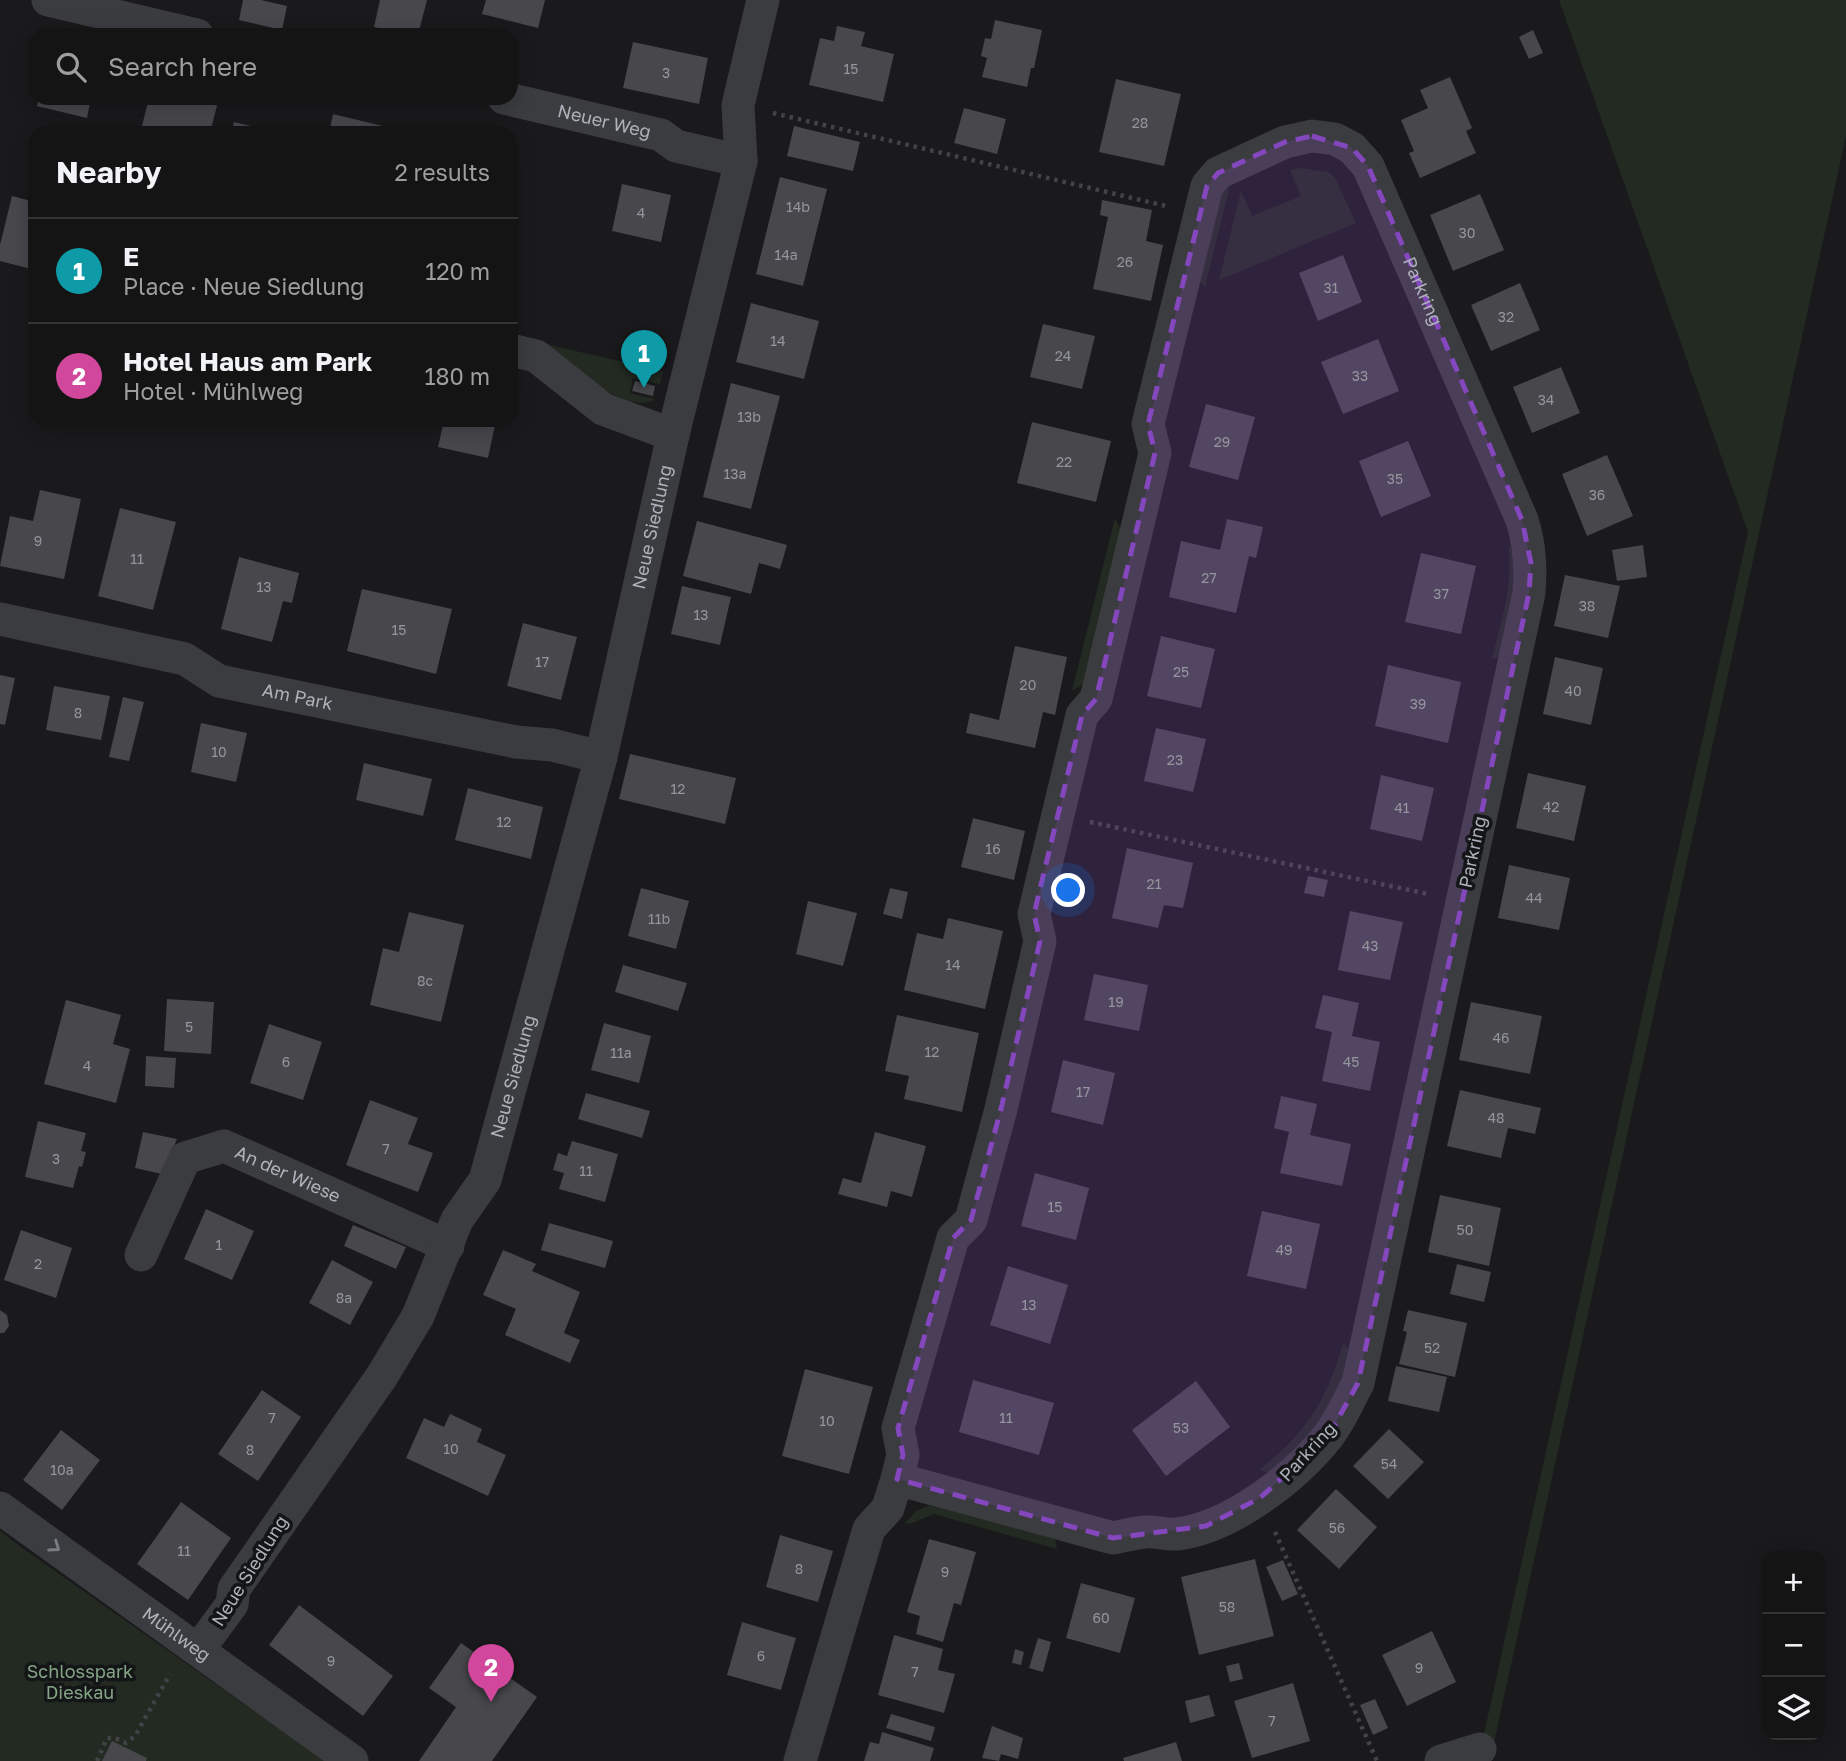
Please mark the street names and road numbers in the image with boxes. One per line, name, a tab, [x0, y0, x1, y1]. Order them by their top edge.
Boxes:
street label: Neuer Weg	[556, 99, 653, 142]
street label: Parkring	[1399, 253, 1448, 329]
street label: Neue Siedlung	[627, 463, 676, 591]
street label: Am Park	[261, 678, 335, 714]
street label: Parkring	[1454, 814, 1490, 890]
street label: Neue Siedlung	[485, 1012, 540, 1140]
street label: An der Wiese	[232, 1140, 344, 1207]
street label: Parkring	[1274, 1417, 1340, 1486]
street label: Neue Siedlung	[206, 1511, 292, 1630]
street label: Mühlweg	[138, 1602, 215, 1666]

